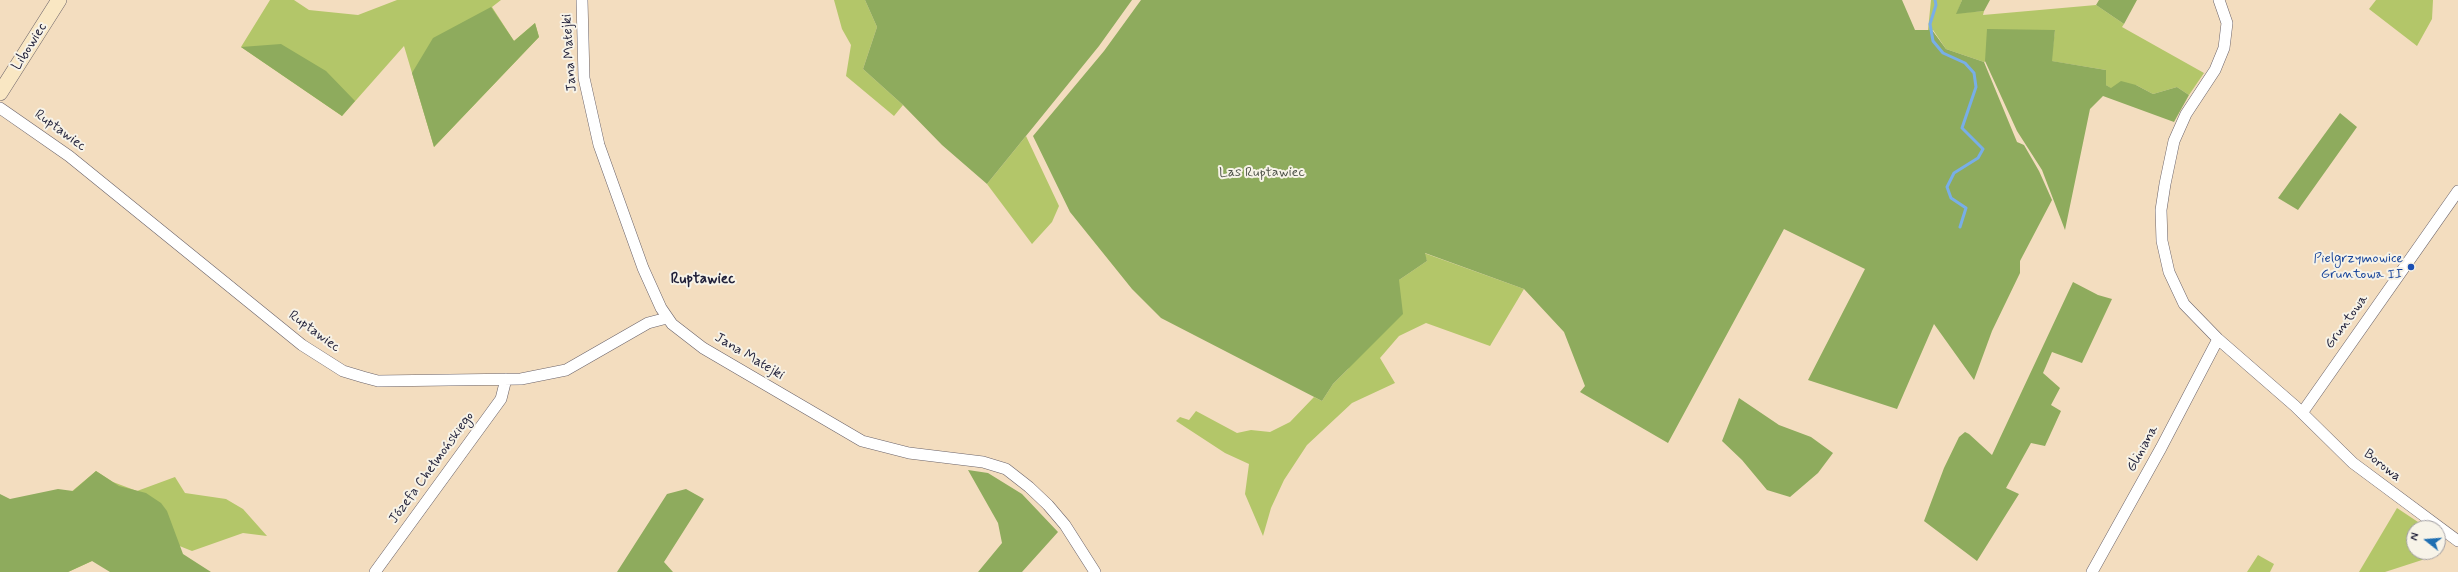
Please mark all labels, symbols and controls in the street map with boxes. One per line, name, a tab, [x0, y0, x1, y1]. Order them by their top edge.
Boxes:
street label: Jana Matejki	[559, 13, 581, 93]
street label: Libowiec	[9, 20, 51, 74]
street label: Ruptawiec	[31, 107, 89, 155]
park label: Las Ruptawiec	[1219, 165, 1305, 181]
place label: Pielgrzymowice Gruntowa II	[2313, 251, 2403, 284]
marker: Pielgrzymowice Gruntowa II	[2406, 262, 2416, 272]
district label: Ruptawiec	[671, 271, 735, 289]
street label: Gruntowa	[2322, 292, 2372, 352]
street label: Ruptawiec	[285, 308, 343, 356]
street label: Jana Matejki	[711, 330, 787, 384]
street label: Józefa Chełmońskiego	[386, 409, 478, 527]
street label: Gliniana	[2123, 423, 2163, 475]
street label: Borowa	[2360, 446, 2404, 486]
north arrow	[2406, 520, 2446, 560]
text: N	[2408, 531, 2423, 542]

